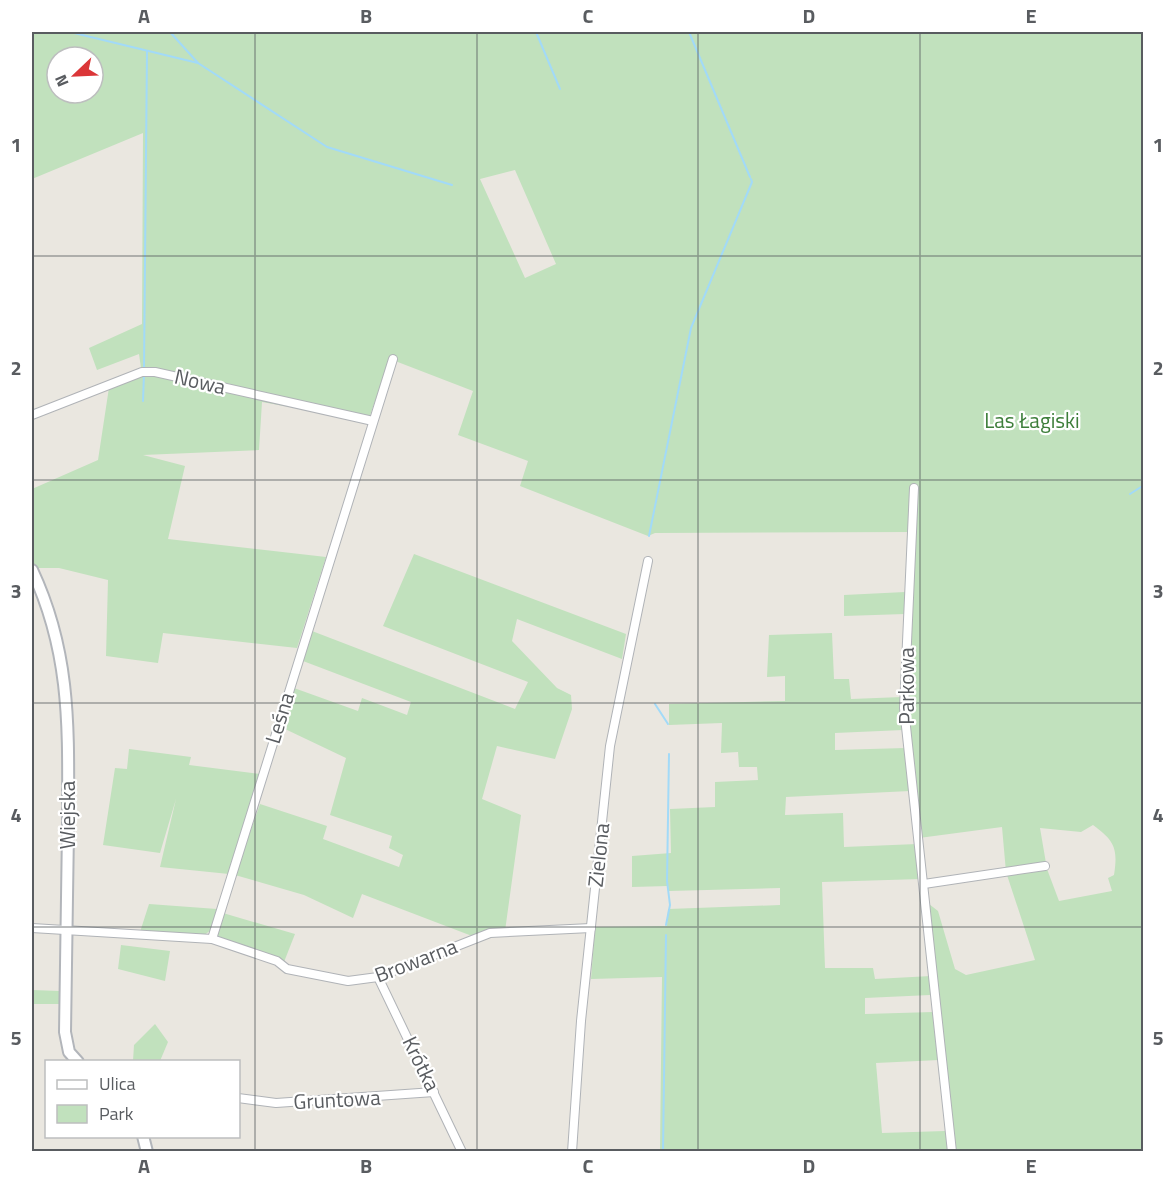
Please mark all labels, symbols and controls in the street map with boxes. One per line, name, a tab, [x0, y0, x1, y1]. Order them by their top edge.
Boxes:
text: A	[138, 0, 150, 31]
text: B	[360, 0, 372, 31]
text: C	[583, 0, 594, 31]
text: D	[803, 0, 815, 31]
text: E	[1025, 0, 1037, 31]
north arrow	[45, 45, 105, 105]
text: N	[48, 71, 74, 91]
text: 1	[10, 129, 22, 160]
text: 1	[1152, 129, 1164, 160]
text: 2	[10, 352, 22, 383]
text: 2	[1152, 352, 1164, 383]
street label: Nowa	[172, 360, 229, 403]
park label: Las Łagiski	[984, 404, 1080, 436]
text: 3	[10, 575, 22, 606]
text: 3	[1152, 575, 1164, 606]
street label: Parkowa	[890, 647, 922, 725]
street label: Leśna	[256, 688, 302, 747]
street label: Wiejska	[51, 780, 83, 849]
text: 4	[10, 799, 22, 830]
text: 4	[1152, 799, 1164, 830]
street label: Zielona	[579, 821, 617, 888]
street label: Browarna	[370, 929, 462, 990]
text: 5	[10, 1022, 22, 1053]
text: 5	[1152, 1022, 1164, 1053]
street label: Krótka	[395, 1031, 449, 1097]
legend	[45, 1060, 240, 1138]
text: Ulica	[99, 1070, 136, 1097]
street label: Gruntowa	[292, 1081, 382, 1117]
text: Park	[99, 1100, 134, 1127]
text: A	[138, 1150, 150, 1181]
text: B	[360, 1150, 372, 1181]
text: C	[583, 1150, 594, 1181]
text: D	[803, 1150, 815, 1181]
text: E	[1025, 1150, 1037, 1181]

